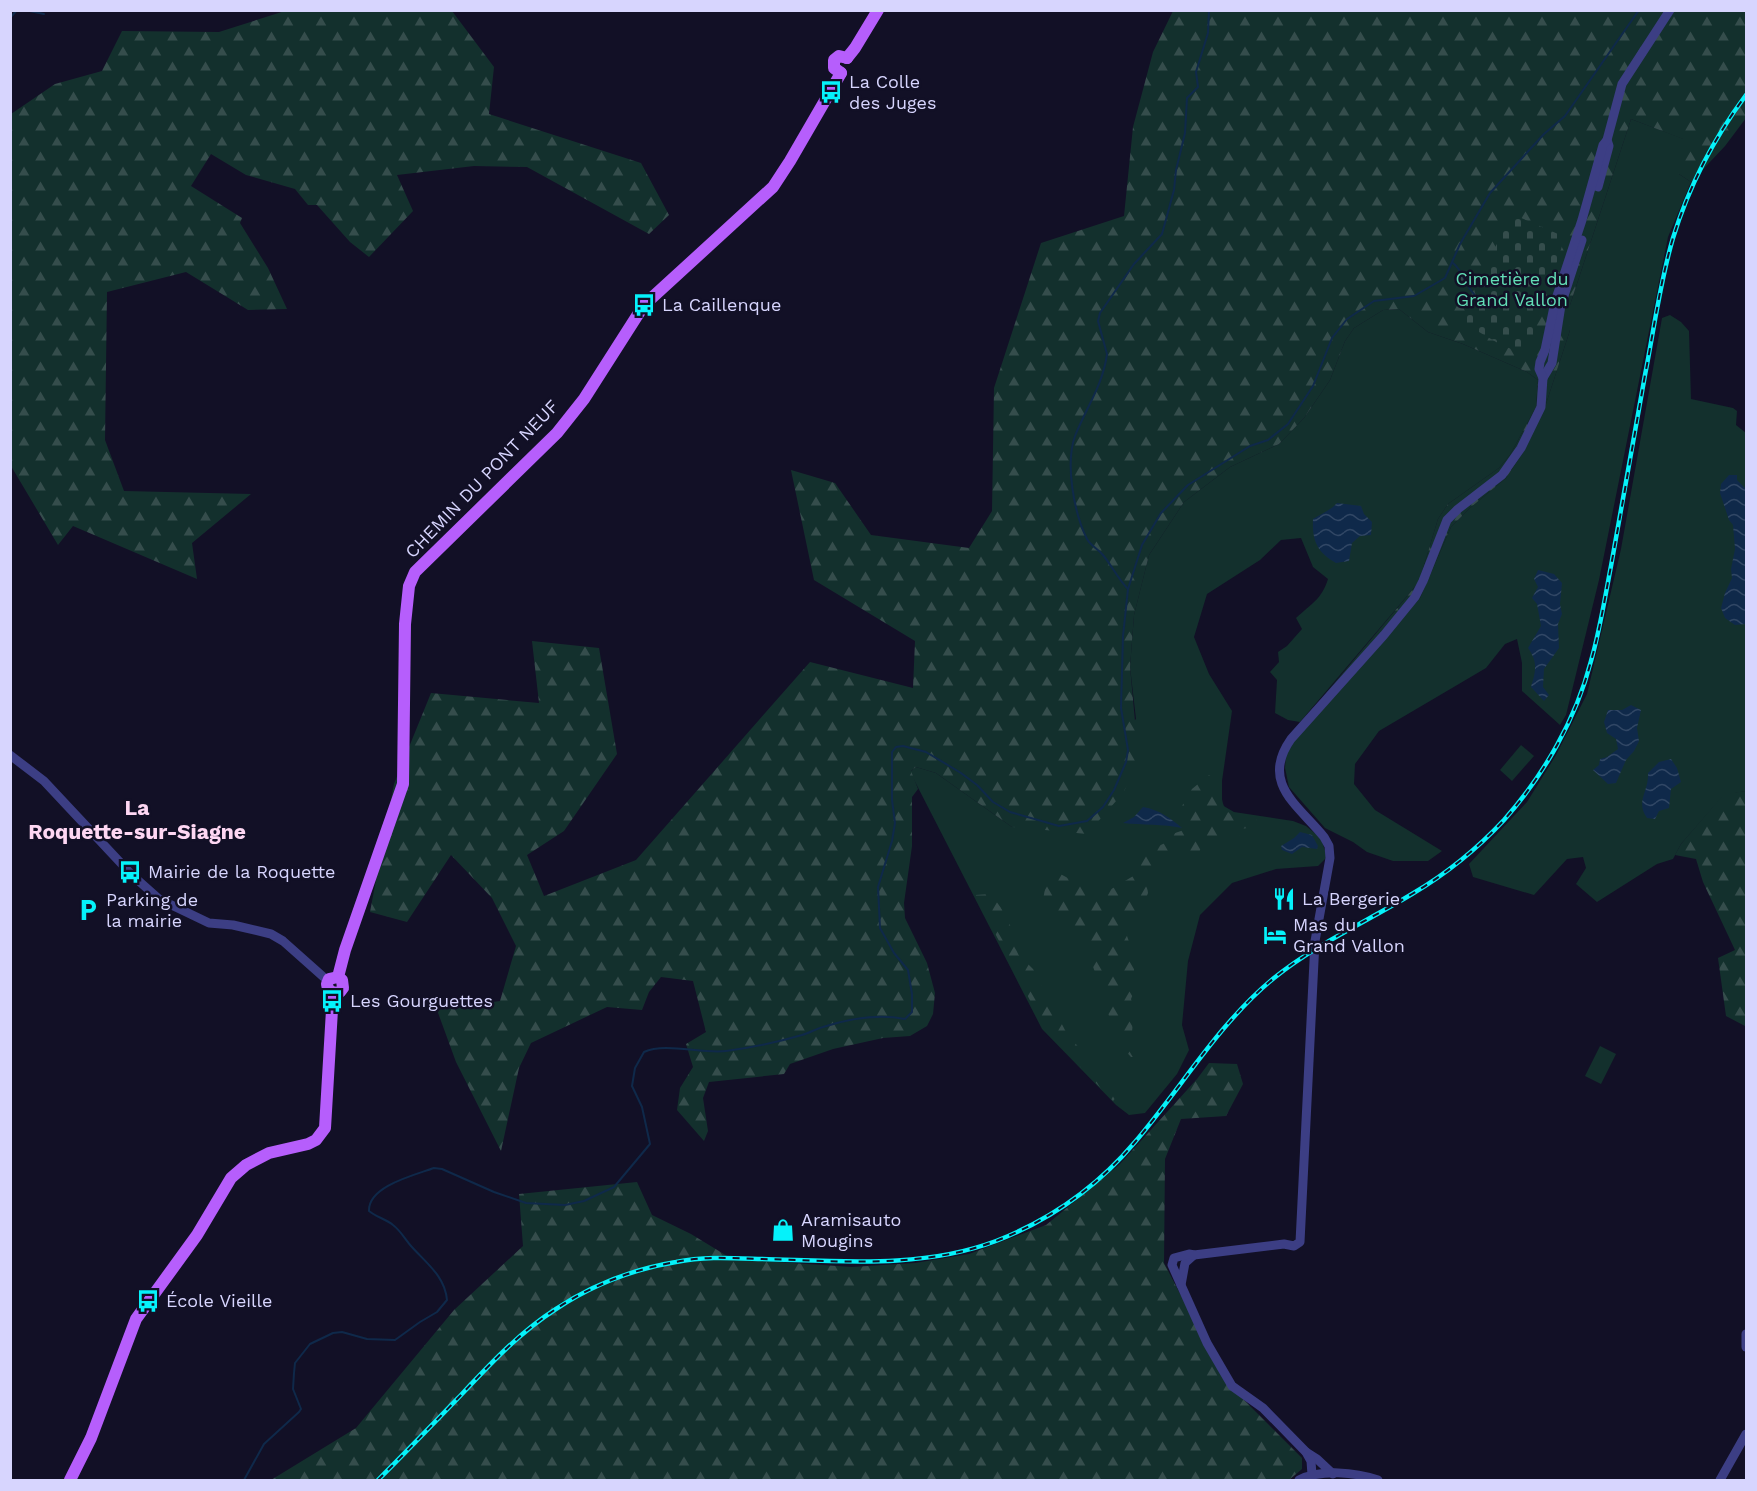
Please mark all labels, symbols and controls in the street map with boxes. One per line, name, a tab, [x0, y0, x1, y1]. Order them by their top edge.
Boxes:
place label: La Colle des Juges	[849, 71, 936, 113]
bus stop icon: La Colle des Juges	[818, 79, 844, 105]
park label: Cimetière du Grand Vallon	[1455, 268, 1569, 310]
bus stop icon: La Caillenque	[631, 292, 657, 318]
place label: La Caillenque	[662, 294, 781, 315]
street label: CHEMIN DU PONT NEUF	[401, 395, 563, 562]
district label: La Roquette-sur-Siagne	[28, 795, 246, 844]
bus stop icon: Mairie de la Roquette	[117, 859, 143, 885]
place label: Mairie de la Roquette	[148, 861, 335, 882]
restaurant icon: La Bergerie	[1271, 886, 1297, 912]
place label: La Bergerie	[1302, 888, 1400, 909]
place label: Parking de la mairie	[106, 889, 198, 931]
parking icon: Parking de la mairie	[75, 897, 101, 923]
place label: Mas du Grand Vallon	[1293, 914, 1405, 956]
hotel icon: Mas du Grand Vallon	[1262, 922, 1288, 948]
bus stop icon: Les Gourguettes	[319, 988, 345, 1014]
place label: Les Gourguettes	[350, 990, 493, 1011]
place label: Aramisauto Mougins	[801, 1209, 901, 1251]
shop icon: Aramisauto Mougins	[770, 1217, 796, 1243]
bus stop icon: École Vieille	[135, 1288, 161, 1314]
place label: École Vieille	[166, 1290, 272, 1311]

